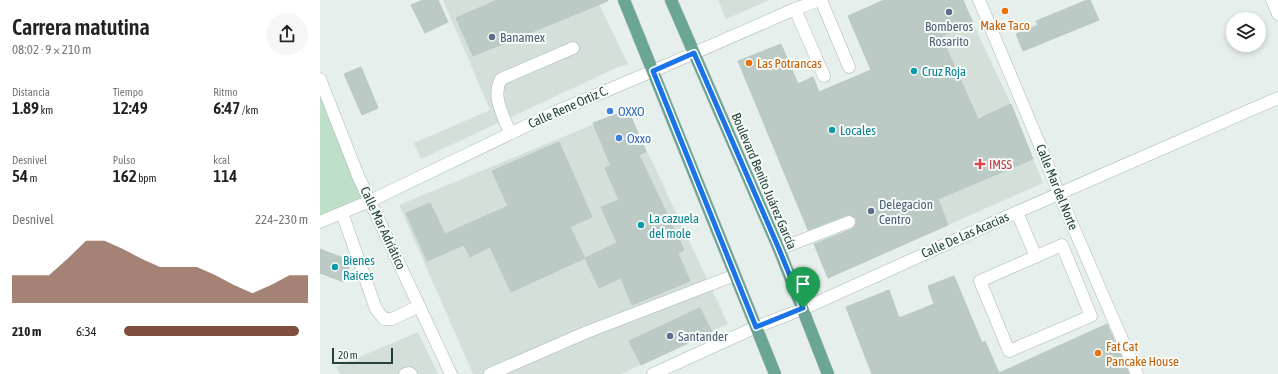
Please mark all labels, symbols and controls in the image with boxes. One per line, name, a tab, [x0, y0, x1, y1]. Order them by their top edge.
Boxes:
marker: Make Taco	[1000, 6, 1010, 16]
marker: Bomberos Rosarito	[944, 7, 954, 17]
map controls	[1226, 12, 1266, 52]
button: layers	[1226, 12, 1266, 52]
button: share	[266, 13, 308, 55]
text: Carrera matutina	[12, 14, 150, 40]
place label: Make Taco	[980, 18, 1030, 33]
place label: Bomberos Rosarito	[925, 19, 974, 49]
place label: Banamex	[500, 30, 546, 45]
marker: Banamex	[487, 32, 497, 42]
text: 08:02 · 9 × 210 m	[12, 42, 91, 57]
place label: Las Potrancas	[757, 56, 822, 71]
marker: Las Potrancas	[744, 58, 754, 68]
place label: Cruz Roja	[922, 64, 966, 79]
marker: Cruz Roja	[909, 66, 919, 76]
street label: Calle Rene Ortiz C.	[526, 83, 610, 131]
text: Distancia	[12, 86, 50, 98]
text: Tiempo	[113, 86, 143, 98]
text: Ritmo	[213, 86, 238, 98]
text: 1.89	[12, 98, 39, 118]
text: 12:49	[113, 98, 148, 118]
text: 6:47	[213, 98, 240, 118]
text: km	[39, 104, 53, 116]
text: /km	[240, 104, 258, 116]
place label: OXXO	[618, 104, 645, 119]
marker: OXXO	[605, 106, 615, 116]
street label: Boulevard Benito Juárez García	[728, 110, 800, 252]
place label: Locales	[840, 123, 876, 138]
marker: Locales	[827, 125, 837, 135]
place label: Oxxo	[627, 131, 651, 146]
marker: Oxxo	[614, 133, 624, 143]
street label: Calle Mar del Norte	[1033, 142, 1081, 232]
text: Desnivel	[12, 154, 47, 166]
text: Pulso	[113, 154, 135, 166]
text: kcal	[213, 154, 230, 166]
place label: IMSS	[989, 157, 1012, 172]
marker: IMSS	[974, 158, 986, 170]
text: 54	[12, 166, 28, 186]
text: 162	[113, 166, 137, 186]
text: 114	[213, 166, 237, 186]
text: m	[28, 172, 37, 184]
text: bpm	[137, 172, 157, 184]
street label: Calle Mar Adriático	[357, 184, 409, 272]
place label: Delegacion Centro	[879, 197, 933, 227]
marker: Delegacion Centro	[866, 206, 876, 216]
street label: Calle De Las Acacias	[919, 209, 1012, 261]
place label: La cazuela del mole	[649, 211, 699, 241]
text: Desnivel	[12, 212, 54, 227]
text: 224–230 m	[255, 212, 308, 227]
marker: La cazuela del mole	[636, 220, 646, 230]
place label: Bienes Raices	[343, 253, 375, 283]
marker: Bienes Raices	[330, 262, 340, 272]
pin	[786, 267, 820, 308]
icon: arrive	[792, 273, 814, 295]
text: 210 m	[12, 324, 41, 339]
text: 6:34	[76, 324, 97, 339]
place label: Santander	[678, 329, 728, 344]
marker: Santander	[665, 331, 675, 341]
place label: Fat Cat Pancake House	[1106, 339, 1179, 369]
scale bar	[332, 346, 393, 365]
marker: Fat Cat Pancake House	[1093, 348, 1103, 358]
text: 20 m	[338, 349, 358, 361]

